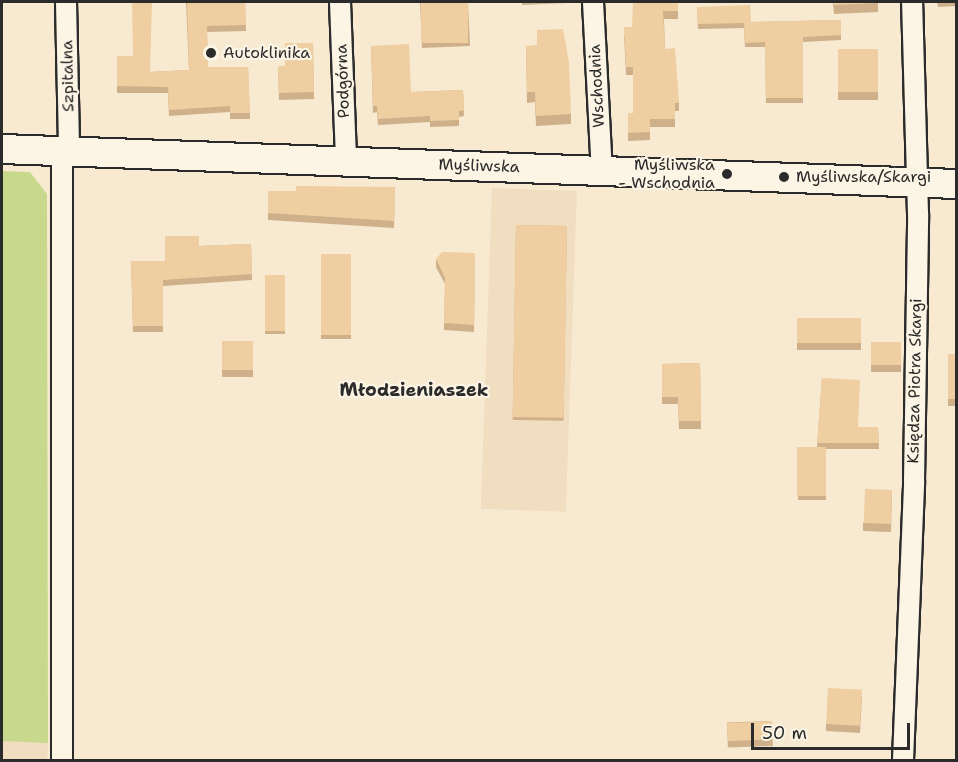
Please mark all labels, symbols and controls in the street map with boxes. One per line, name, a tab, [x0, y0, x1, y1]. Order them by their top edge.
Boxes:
street label: Szpitalna	[58, 40, 78, 112]
place label: Autoklinika	[223, 43, 310, 63]
street label: Podgórna	[332, 44, 354, 118]
street label: Wschodnia	[585, 44, 609, 128]
marker: Autoklinika	[204, 46, 218, 60]
street label: Myśliwska	[438, 155, 520, 177]
place label: Myśliwska - Wschodnia	[618, 155, 715, 193]
marker: Myśliwska - Wschodnia	[720, 167, 734, 181]
place label: Myśliwska/Skargi	[796, 167, 931, 187]
marker: Myśliwska/Skargi	[777, 170, 791, 184]
street label: Księdza Piotra Skargi	[904, 298, 926, 464]
district label: Młodzieniaszek	[339, 379, 489, 401]
scale bar	[754, 711, 913, 749]
text: 50 m	[762, 721, 807, 745]

